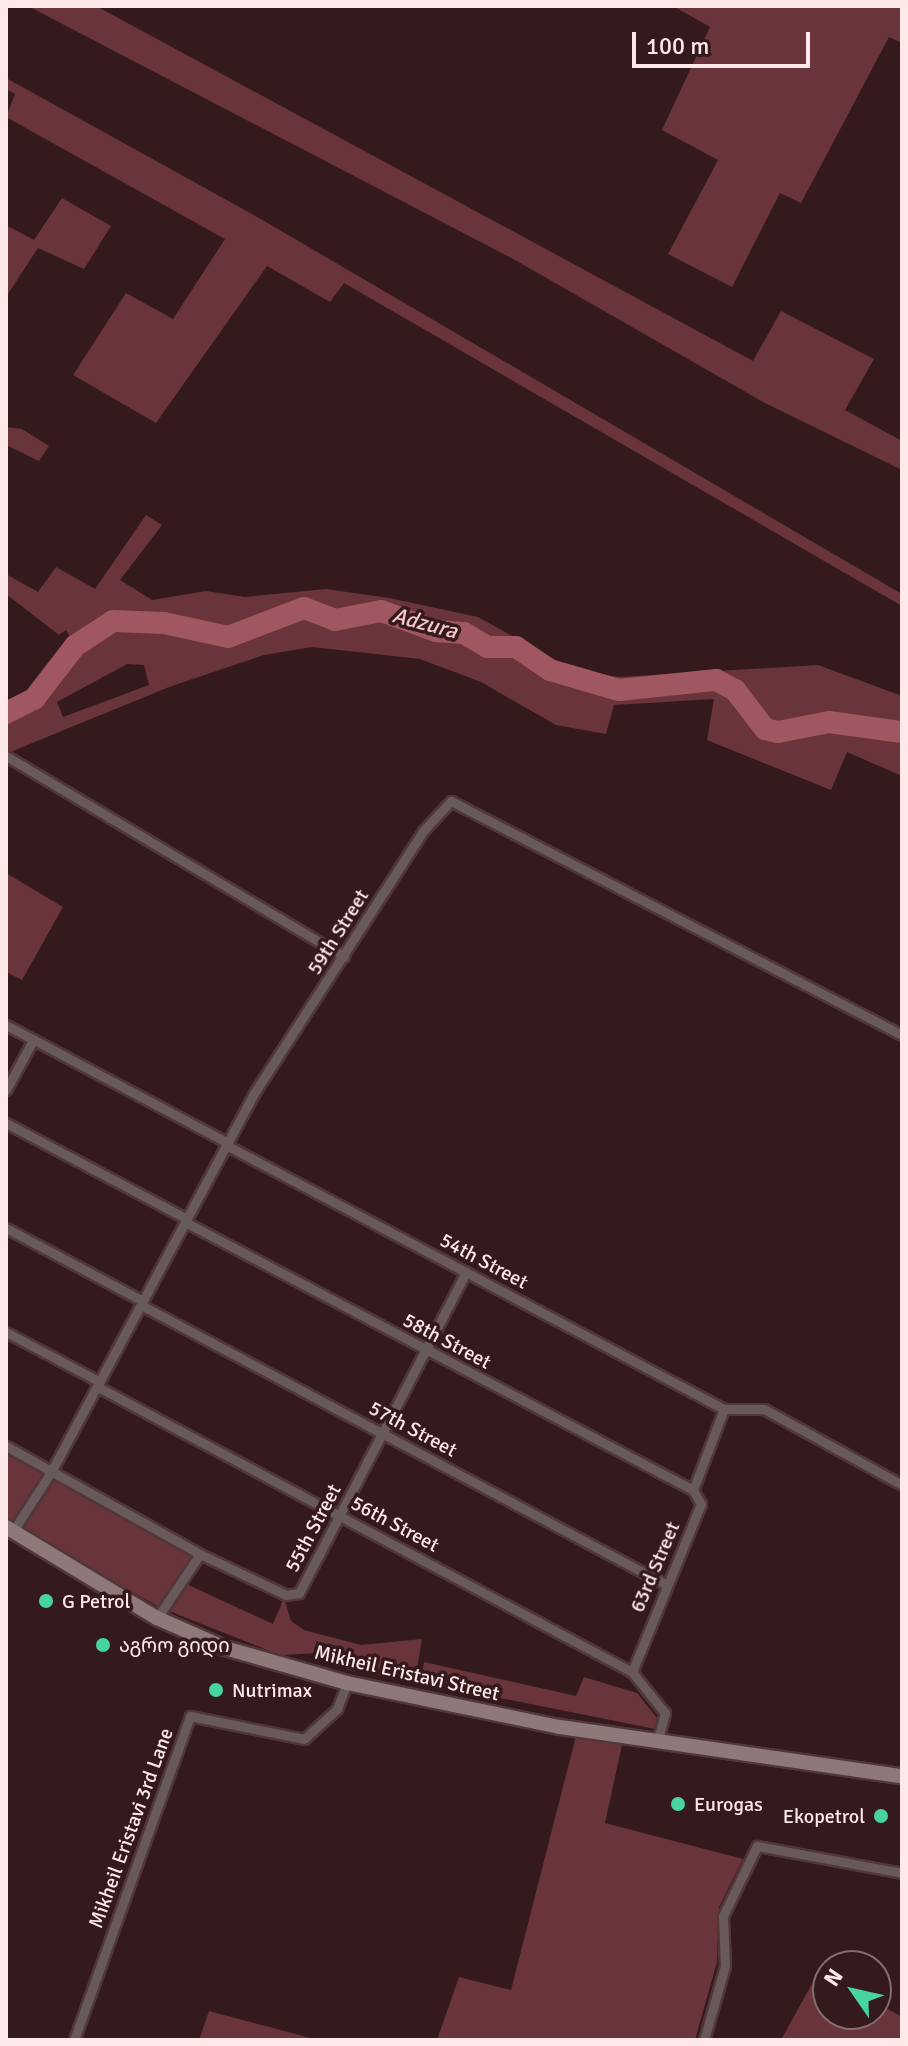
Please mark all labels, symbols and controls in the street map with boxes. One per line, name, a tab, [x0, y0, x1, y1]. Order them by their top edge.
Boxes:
scale bar	[636, 16, 814, 66]
text: 100 m	[646, 31, 709, 61]
water label: Adzura	[390, 602, 460, 644]
street label: 59th Street	[302, 885, 374, 979]
street label: 54th Street	[436, 1228, 532, 1294]
street label: 58th Street	[399, 1308, 495, 1374]
street label: 57th Street	[365, 1396, 461, 1462]
street label: 55th Street	[280, 1480, 346, 1576]
street label: 56th Street	[347, 1491, 443, 1557]
street label: 63rd Street	[625, 1518, 685, 1616]
place label: G Petrol	[62, 1589, 130, 1613]
marker: G Petrol	[37, 1592, 55, 1610]
place label: აგრო გიდი	[119, 1633, 230, 1657]
marker: აგრო გიდი	[94, 1636, 112, 1654]
street label: Mikheil Eristavi Street	[312, 1640, 502, 1706]
place label: Nutrimax	[232, 1678, 312, 1702]
marker: Nutrimax	[207, 1681, 225, 1699]
street label: Mikheil Eristavi 3rd Lane	[84, 1725, 178, 1931]
place label: Eurogas	[694, 1792, 763, 1816]
marker: Eurogas	[669, 1795, 687, 1813]
place label: Ekopetrol	[783, 1804, 865, 1828]
marker: Ekopetrol	[872, 1807, 890, 1825]
north arrow	[812, 1950, 892, 2030]
text: N	[818, 1964, 849, 1991]

